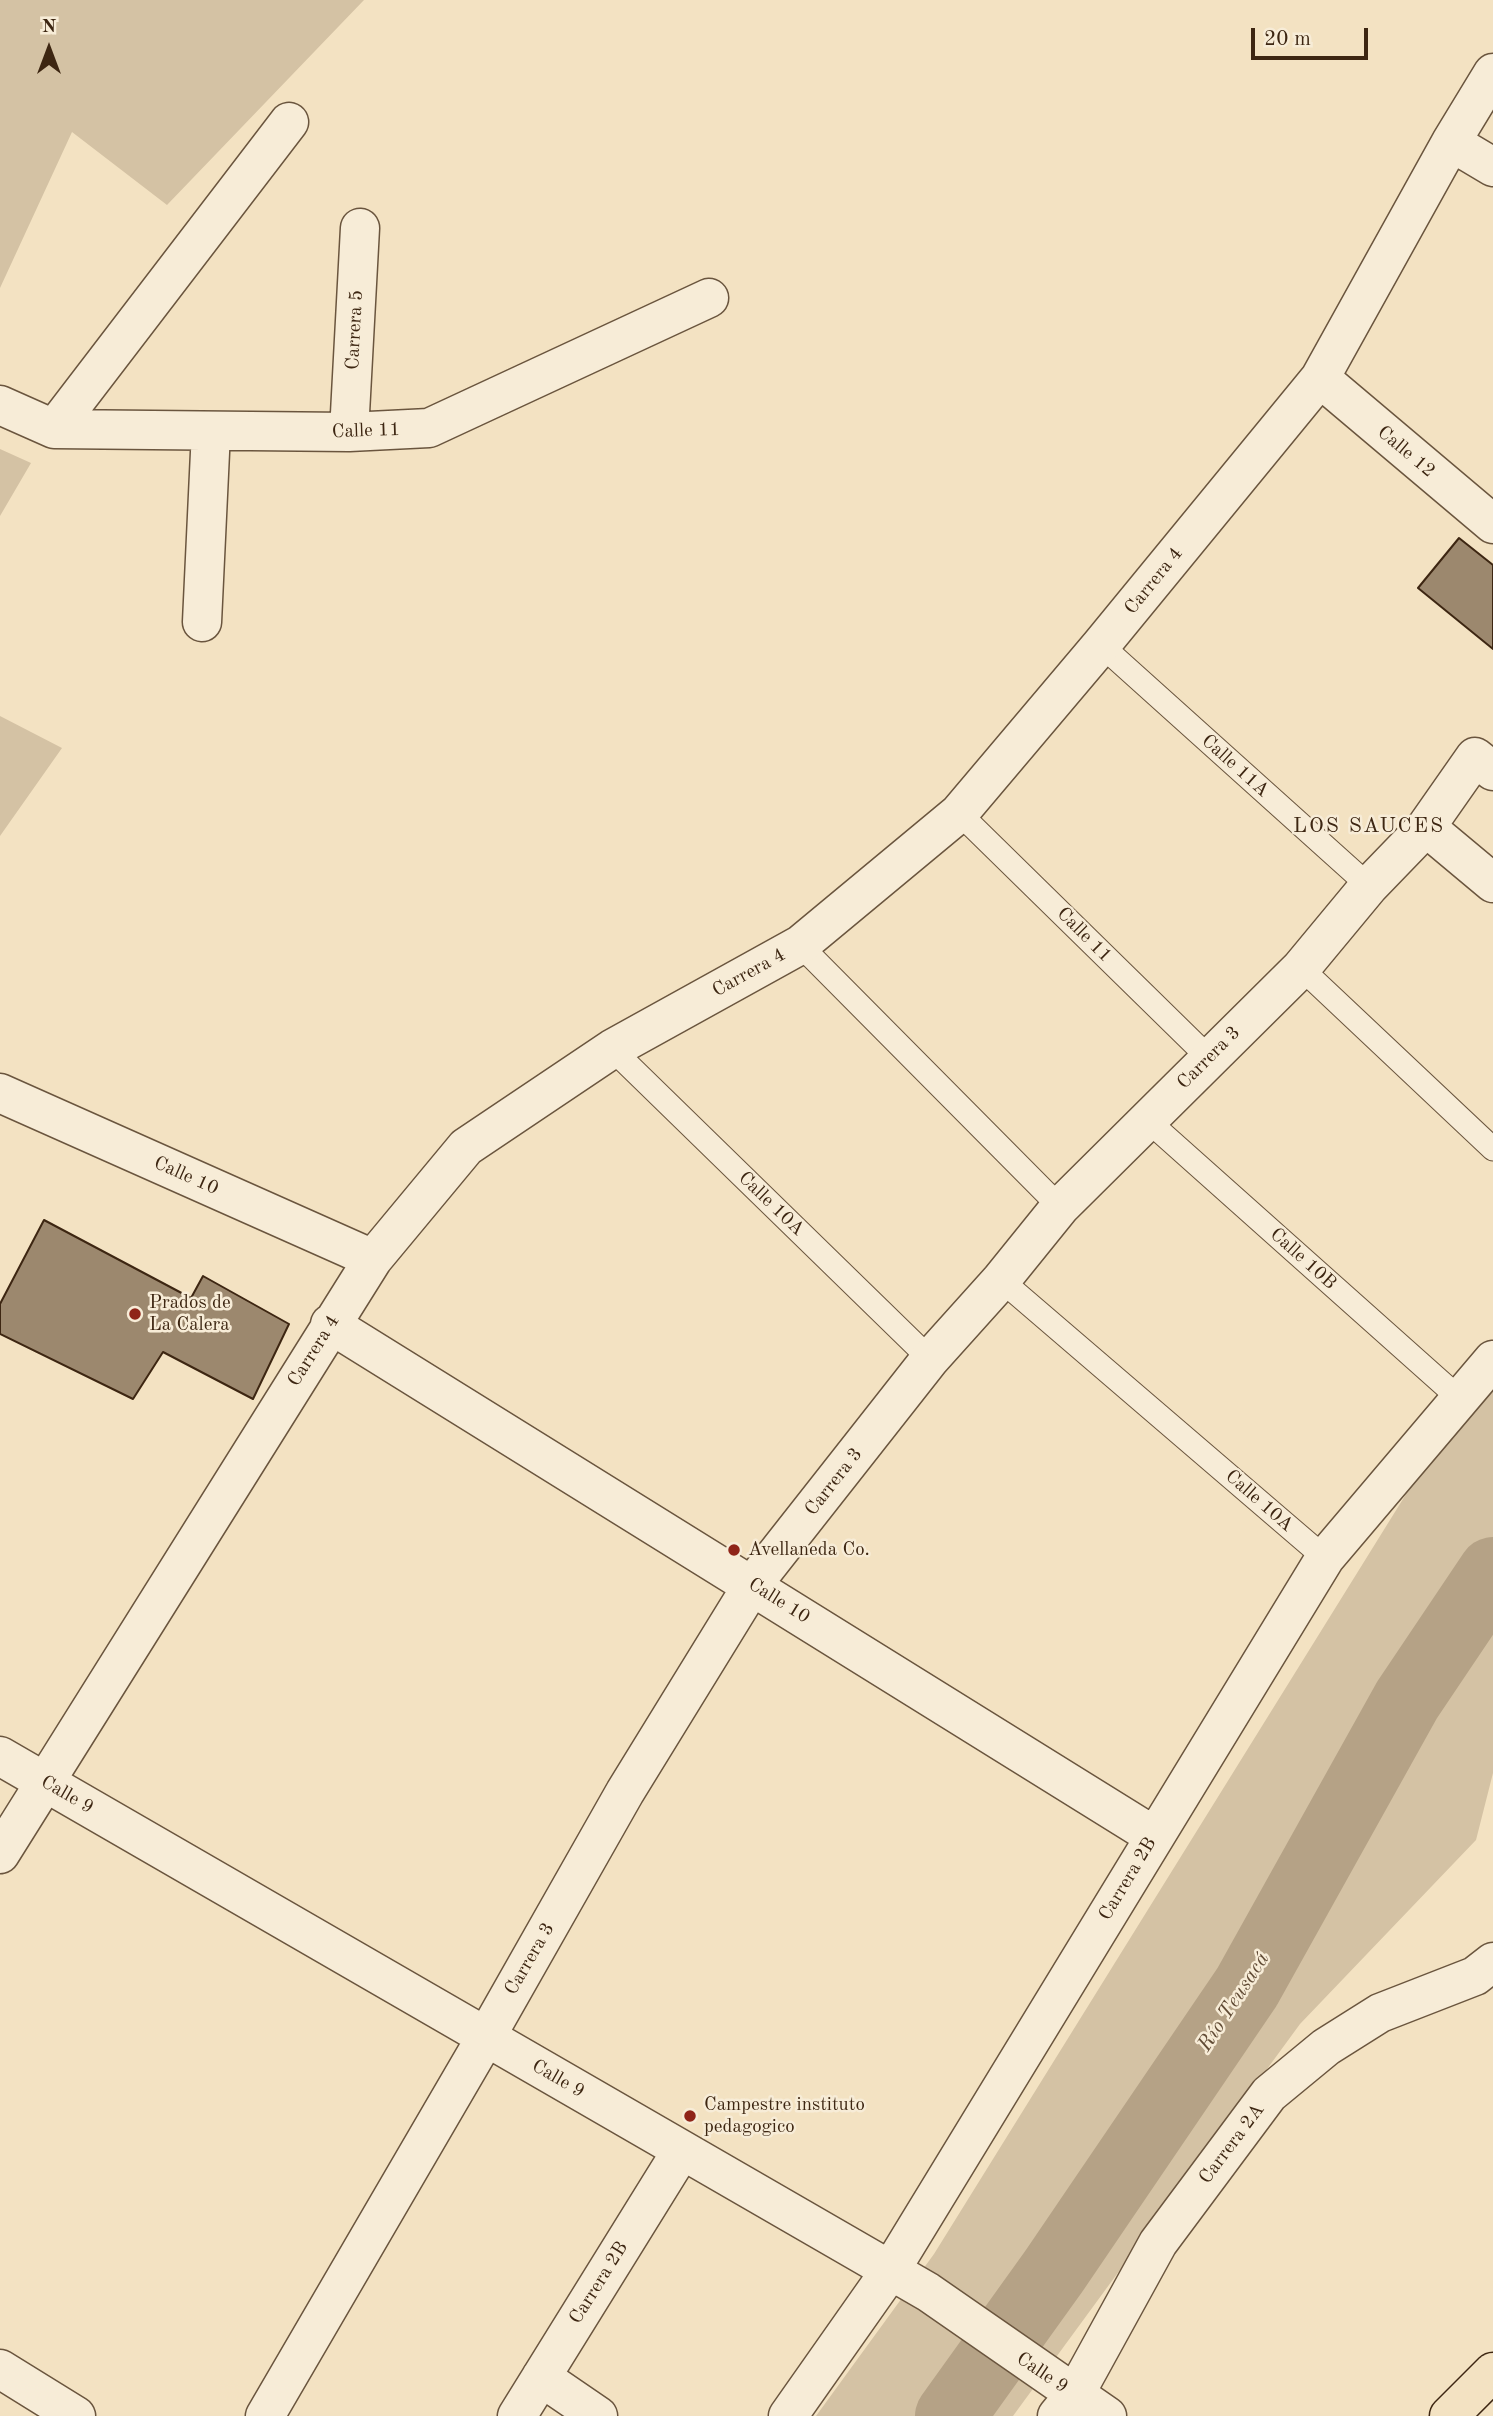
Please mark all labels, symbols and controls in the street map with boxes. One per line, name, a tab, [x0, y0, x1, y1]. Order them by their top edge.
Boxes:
north arrow	[14, 14, 84, 84]
scale bar	[1255, 14, 1372, 58]
text: N	[42, 18, 56, 37]
text: 20 m	[1264, 29, 1311, 50]
street label: Carrera 5	[342, 289, 368, 371]
street label: Calle 11	[331, 418, 401, 444]
street label: Calle 12	[1372, 421, 1440, 483]
street label: Carrera 4	[1120, 543, 1188, 619]
street label: Calle 11A	[1197, 730, 1273, 802]
district label: LOS SAUCES	[1294, 813, 1444, 839]
street label: Calle 11	[1052, 903, 1116, 967]
street label: Carrera 4	[709, 944, 789, 1002]
street label: Carrera 3	[1173, 1022, 1245, 1094]
street label: Calle 10	[150, 1152, 222, 1200]
street label: Calle 10A	[733, 1167, 809, 1241]
street label: Calle 10B	[1265, 1223, 1341, 1295]
place label: Prados de La Calera	[149, 1292, 231, 1336]
marker: Prados de La Calera	[127, 1306, 143, 1322]
street label: Carrera 4	[283, 1311, 345, 1391]
street label: Carrera 3	[800, 1443, 868, 1521]
street label: Calle 10A	[1220, 1465, 1298, 1537]
place label: Avellaneda Co.	[748, 1539, 870, 1561]
marker: Avellaneda Co.	[726, 1542, 742, 1558]
street label: Calle 10	[744, 1573, 814, 1629]
street label: Calle 9	[36, 1771, 98, 1819]
street label: Carrera 2B	[1094, 1833, 1162, 1925]
street label: Carrera 3	[500, 1919, 560, 1999]
water label: Río Teusacá	[1193, 1948, 1275, 2056]
street label: Calle 9	[527, 2055, 589, 2103]
place label: Campestre instituto pedagogico	[704, 2094, 865, 2138]
street label: Carrera 2A	[1194, 2099, 1270, 2189]
marker: Campestre instituto pedagogico	[682, 2108, 698, 2124]
street label: Carrera 2B	[565, 2237, 633, 2329]
street label: Calle 9	[1012, 2347, 1072, 2399]

